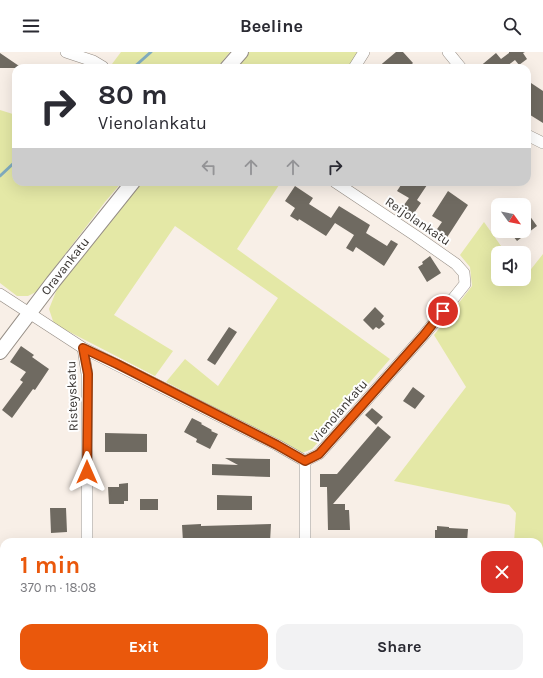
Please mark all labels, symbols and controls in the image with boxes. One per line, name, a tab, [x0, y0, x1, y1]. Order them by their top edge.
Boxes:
icon: menu	[20, 15, 42, 37]
text: Beeline	[240, 15, 303, 37]
icon: search	[501, 15, 523, 37]
text: 80 m	[98, 78, 167, 111]
icon: right	[32, 80, 84, 132]
text: Vienolankatu	[98, 112, 207, 134]
icon: left	[198, 156, 220, 178]
icon: ahead	[240, 156, 262, 178]
icon: ahead	[282, 156, 304, 178]
icon: right	[324, 156, 346, 178]
street label: Reijolankatu	[382, 194, 454, 248]
north arrow	[491, 198, 531, 238]
map controls	[491, 198, 531, 286]
street label: Oravankatu	[38, 234, 92, 298]
button: sound	[491, 246, 531, 286]
pin	[426, 294, 460, 328]
icon: arrive	[432, 300, 454, 322]
street label: Risteyskatu	[63, 361, 81, 431]
street label: Vienolankatu	[308, 376, 370, 446]
position arrow	[66, 451, 108, 493]
text: 1 min	[20, 551, 80, 579]
button: close	[481, 551, 523, 593]
text: 370 m · 18:08	[20, 580, 96, 595]
button: Exit	[20, 624, 268, 670]
button: Share	[276, 624, 523, 670]

